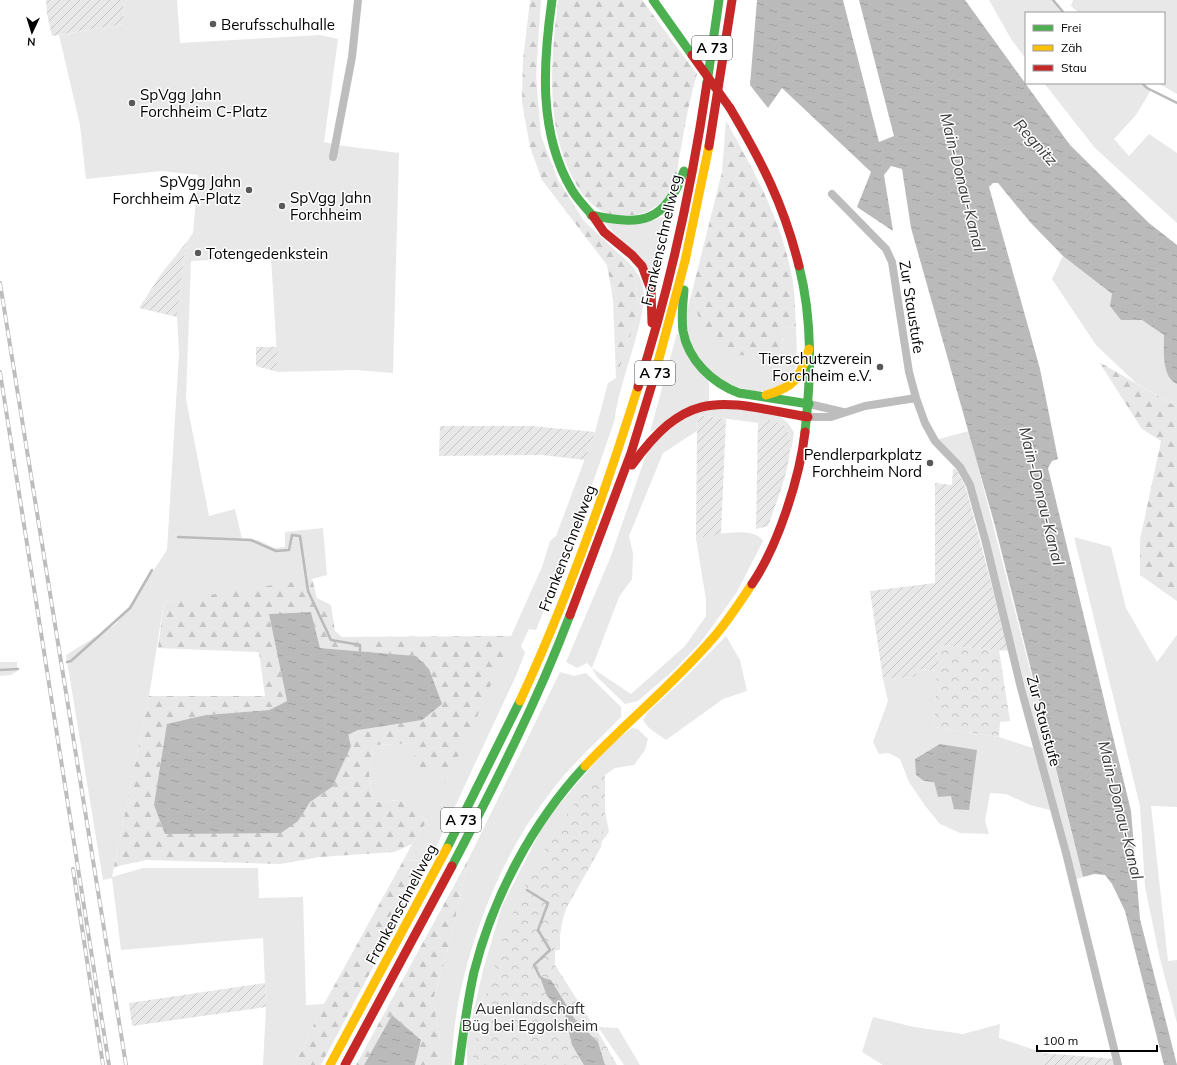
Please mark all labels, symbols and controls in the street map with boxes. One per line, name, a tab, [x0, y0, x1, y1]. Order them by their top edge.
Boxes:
north arrow	[12, 12, 52, 52]
legend	[1025, 12, 1165, 84]
place label: Berufsschulhalle	[221, 15, 335, 34]
marker: Berufsschulhalle	[208, 19, 218, 29]
text: Frei	[1061, 20, 1081, 35]
text: N	[27, 35, 36, 49]
road number: A 73	[692, 36, 732, 60]
text: Zäh	[1061, 40, 1082, 55]
text: Stau	[1061, 60, 1087, 75]
place label: SpVgg Jahn Forchheim C-Platz	[140, 85, 268, 121]
marker: SpVgg Jahn Forchheim C-Platz	[127, 98, 137, 108]
water label: Main-Donau-Kanal	[936, 111, 990, 254]
water label: Regnitz	[1010, 114, 1063, 170]
place label: SpVgg Jahn Forchheim A-Platz	[113, 172, 241, 208]
street label: Frankenschnellweg	[637, 173, 685, 307]
marker: SpVgg Jahn Forchheim A-Platz	[244, 185, 254, 195]
place label: SpVgg Jahn Forchheim	[290, 188, 371, 224]
marker: SpVgg Jahn Forchheim	[277, 201, 287, 211]
place label: Totengedenkstein	[206, 244, 328, 263]
marker: Totengedenkstein	[193, 248, 203, 258]
street label: Zur Staustufe	[895, 259, 929, 355]
place label: Tierschutzverein Forchheim e.V.	[759, 349, 872, 385]
road number: A 73	[635, 361, 675, 385]
marker: Tierschutzverein Forchheim e.V.	[875, 362, 885, 372]
water label: Main-Donau-Kanal	[1015, 425, 1069, 568]
place label: Pendlerparkplatz Forchheim Nord	[804, 445, 922, 481]
marker: Pendlerparkplatz Forchheim Nord	[925, 458, 935, 468]
street label: Frankenschnellweg	[534, 482, 600, 614]
street label: Zur Staustufe	[1023, 673, 1065, 769]
water label: Main-Donau-Kanal	[1094, 739, 1148, 882]
road number: A 73	[441, 808, 481, 832]
street label: Frankenschnellweg	[361, 840, 441, 968]
park label: Auenlandschaft Büg bei Eggolsheim	[462, 999, 598, 1035]
scale bar	[1037, 1027, 1157, 1053]
text: 100 m	[1043, 1033, 1078, 1048]

